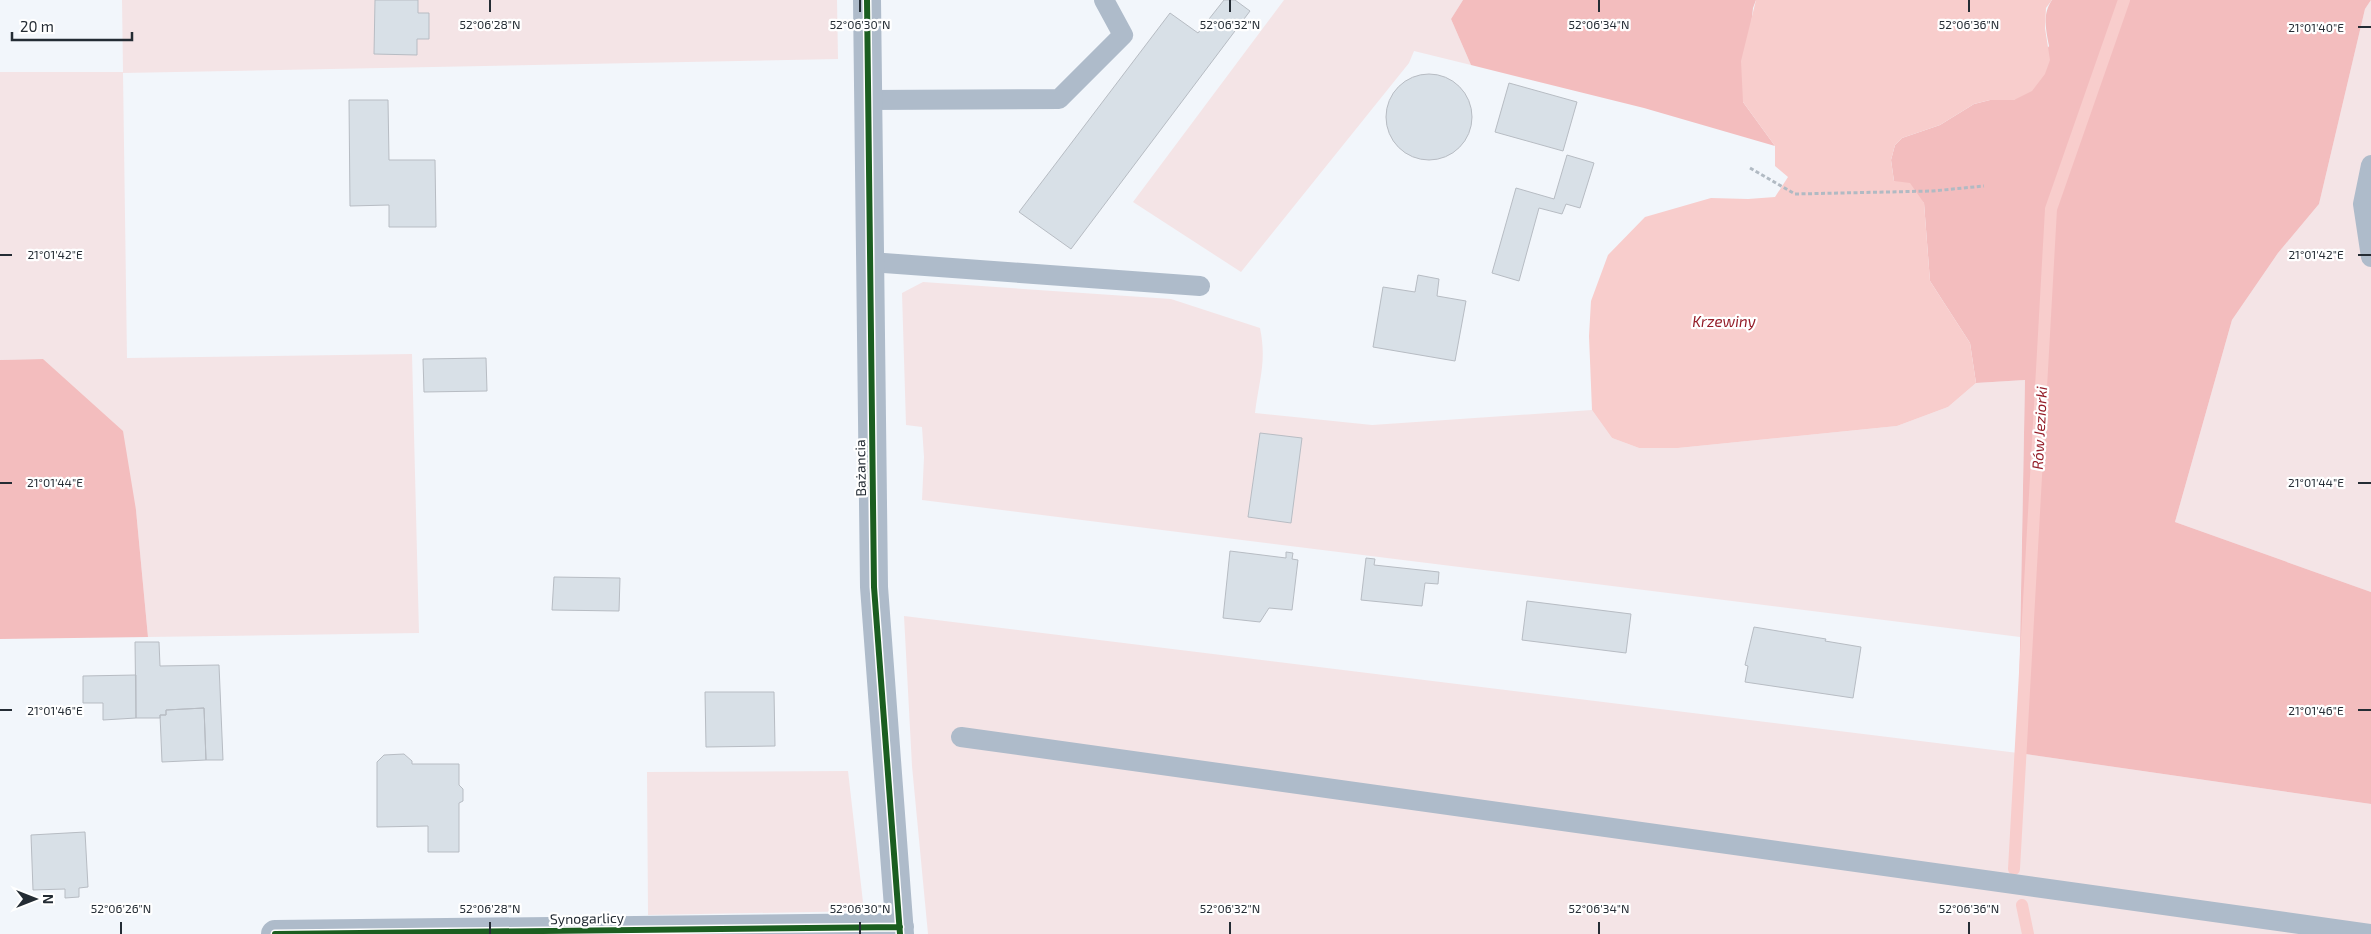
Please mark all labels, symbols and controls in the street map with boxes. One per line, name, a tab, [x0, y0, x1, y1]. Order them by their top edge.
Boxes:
scale bar	[12, 10, 132, 42]
text: 20 m	[20, 17, 54, 35]
text: 52°06'28"N	[460, 17, 520, 31]
text: 52°06'30"N	[830, 17, 890, 31]
text: 52°06'32"N	[1200, 17, 1260, 31]
text: 52°06'34"N	[1569, 17, 1629, 31]
text: 52°06'36"N	[1939, 17, 1999, 31]
text: 21°01'40"E	[2288, 20, 2344, 34]
text: 21°01'42"E	[27, 247, 83, 261]
text: 21°01'42"E	[2288, 247, 2344, 261]
water label: Krzewiny	[1692, 312, 1756, 331]
water label: Rów Jeziorki	[2028, 385, 2050, 470]
street label: Bażancia	[851, 439, 869, 497]
text: 21°01'44"E	[27, 475, 83, 489]
text: 21°01'44"E	[2288, 475, 2344, 489]
text: 21°01'46"E	[27, 703, 83, 717]
text: 21°01'46"E	[2288, 703, 2344, 717]
north arrow	[10, 874, 60, 924]
text: N	[40, 894, 57, 904]
text: 52°06'26"N	[91, 901, 151, 915]
text: 52°06'28"N	[460, 901, 520, 915]
text: 52°06'30"N	[830, 901, 890, 915]
text: 52°06'32"N	[1200, 901, 1260, 915]
text: 52°06'34"N	[1569, 901, 1629, 915]
text: 52°06'36"N	[1939, 901, 1999, 915]
street label: Synogarlicy	[550, 909, 625, 927]

